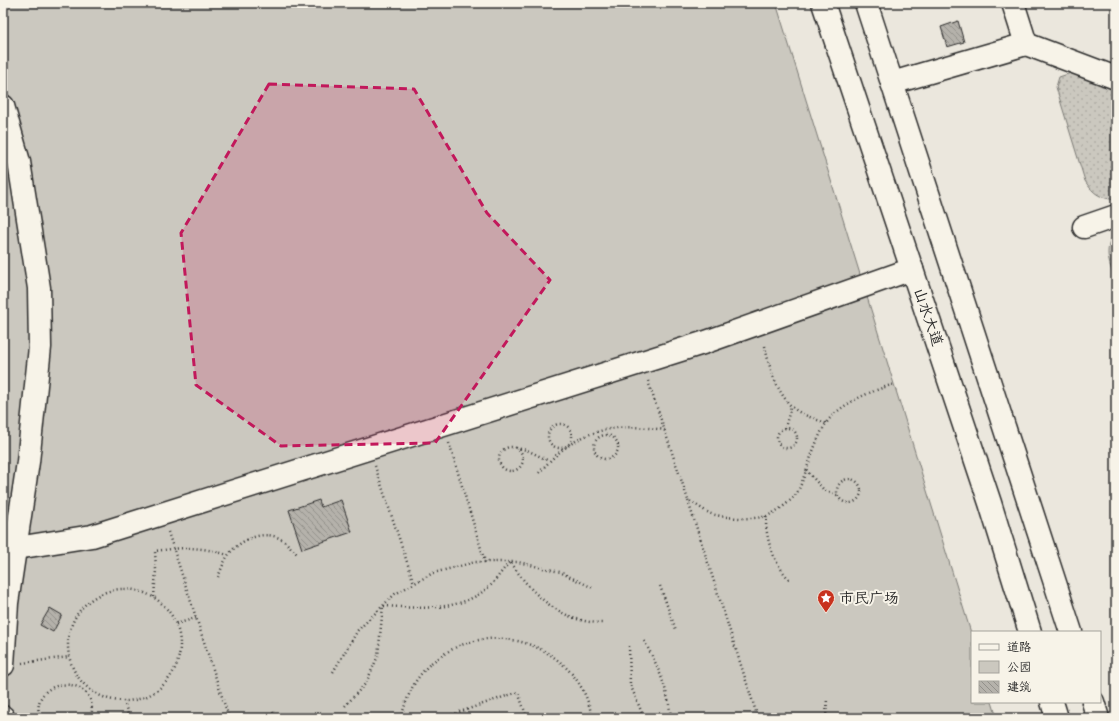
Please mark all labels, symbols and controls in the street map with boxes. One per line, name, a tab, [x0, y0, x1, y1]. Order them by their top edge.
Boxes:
street label: 山水大道	[908, 285, 948, 349]
place icon: 市民广场	[816, 588, 836, 613]
place label: 市民广场	[839, 588, 899, 609]
legend	[971, 631, 1101, 703]
text: 道路	[1007, 639, 1031, 656]
text: 公园	[1007, 659, 1031, 676]
text: 建筑	[1007, 679, 1031, 696]

